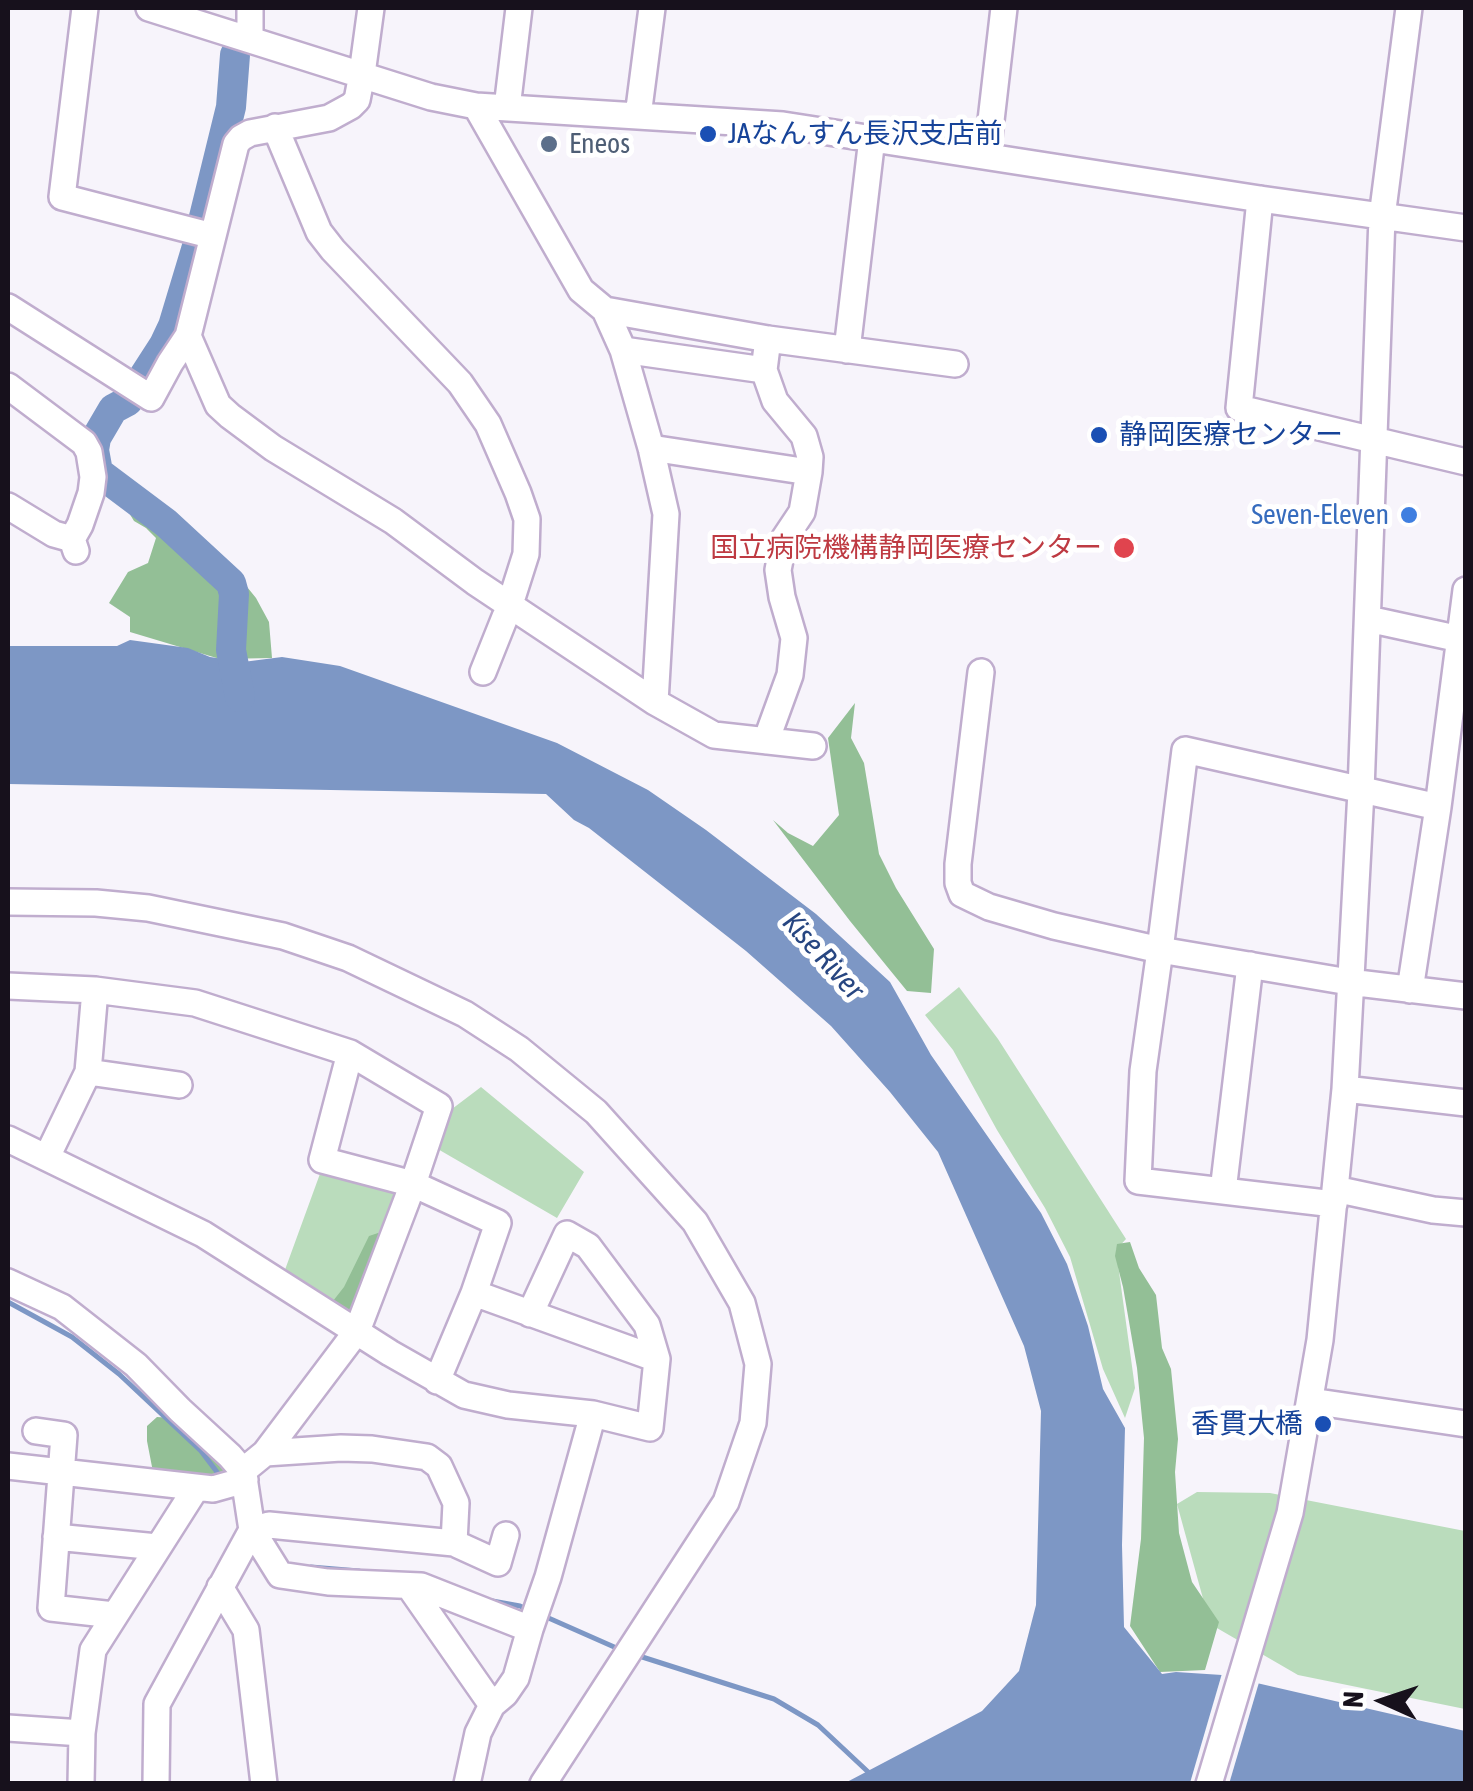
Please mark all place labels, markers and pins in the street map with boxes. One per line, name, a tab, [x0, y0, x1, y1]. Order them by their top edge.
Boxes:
place label: JAなんすん長沢支店前	[728, 117, 1003, 151]
marker: JAなんすん長沢支店前	[697, 123, 719, 145]
place label: Eneos	[569, 127, 630, 161]
marker: Eneos	[538, 133, 560, 155]
place label: 静岡医療センター	[1119, 418, 1343, 452]
marker: 静岡医療センター	[1088, 424, 1110, 446]
place label: Seven-Eleven	[1251, 498, 1389, 532]
marker: Seven-Eleven	[1398, 504, 1420, 526]
place label: 国立病院機構静岡医療センター	[710, 531, 1102, 565]
marker: 国立病院機構静岡医療センター	[1111, 535, 1137, 561]
place label: 香貫大橋	[1191, 1407, 1303, 1441]
marker: 香貫大橋	[1312, 1413, 1334, 1435]

